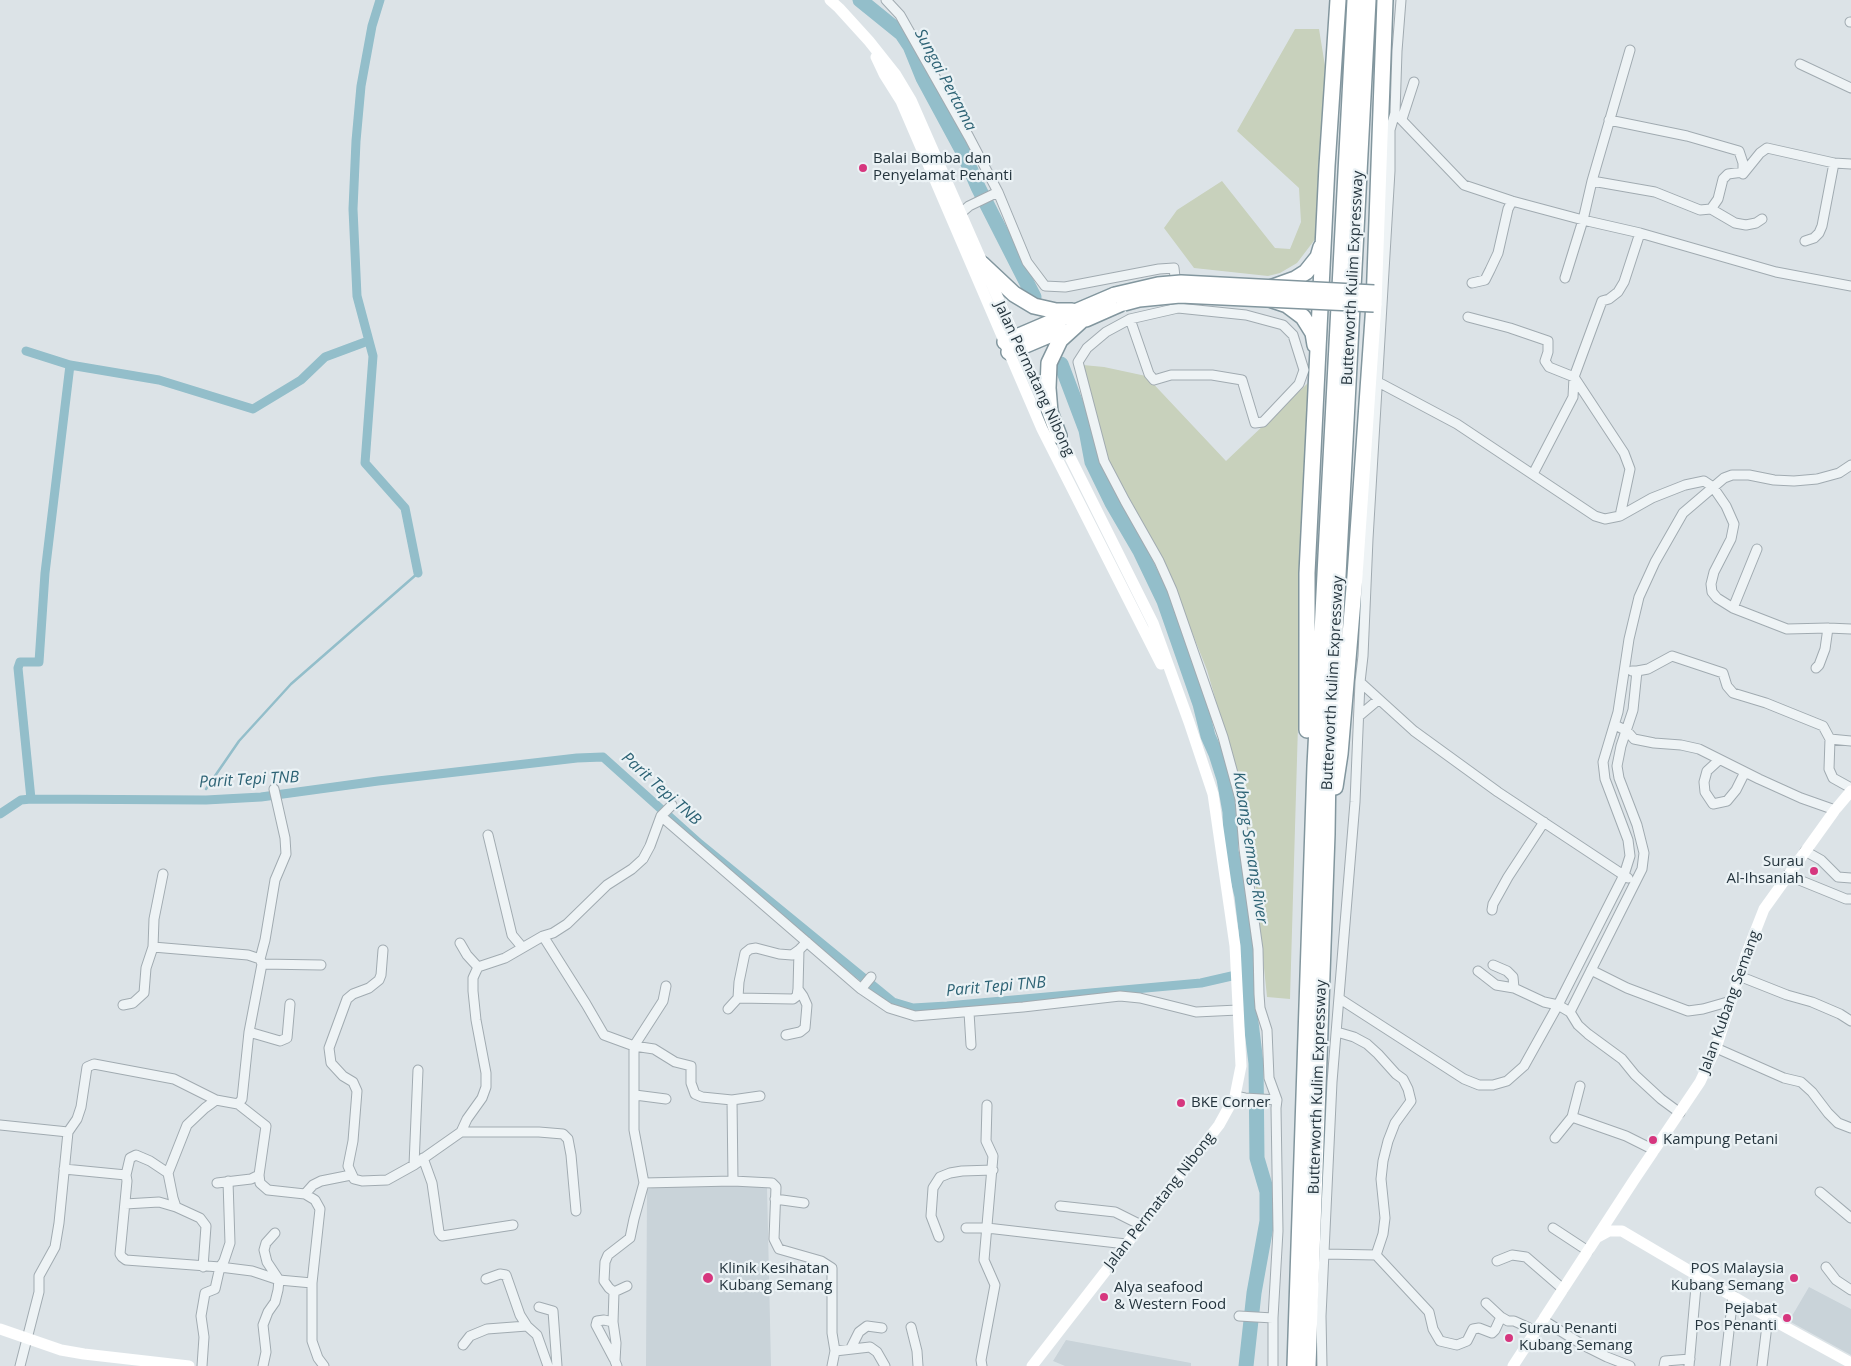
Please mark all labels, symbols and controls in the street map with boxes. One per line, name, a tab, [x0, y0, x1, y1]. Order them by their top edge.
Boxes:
water label: Sungai Pertama	[910, 26, 980, 134]
place label: Balai Bomba dan Penyelamat Penanti	[873, 150, 1012, 185]
marker: Balai Bomba dan Penyelamat Penanti	[857, 162, 869, 174]
street label: Butterworth Kulim Expressway	[1338, 170, 1368, 386]
street label: Jalan Permatang Nibong	[990, 299, 1078, 459]
street label: Butterworth Kulim Expressway	[1318, 575, 1348, 791]
water label: Parit Tepi TNB	[617, 748, 705, 830]
water label: Parit Tepi TNB	[199, 768, 299, 792]
water label: Kubang Semang River	[1228, 771, 1272, 925]
place label: Surau Al-Ihsaniah	[1727, 853, 1804, 888]
marker: Surau Al-Ihsaniah	[1808, 865, 1820, 877]
street label: Jalan Kubang Semang	[1696, 928, 1764, 1076]
water label: Parit Tepi TNB	[945, 973, 1047, 1001]
street label: Butterworth Kulim Expressway	[1305, 979, 1331, 1195]
place label: BKE Corner	[1191, 1094, 1270, 1112]
marker: BKE Corner	[1175, 1097, 1187, 1109]
street label: Jalan Permatang Nibong	[1101, 1129, 1219, 1273]
place label: Kampung Petani	[1663, 1131, 1778, 1149]
marker: Kampung Petani	[1647, 1134, 1659, 1146]
place label: Klinik Kesihatan Kubang Semang	[719, 1260, 832, 1295]
place label: POS Malaysia Kubang Semang	[1671, 1260, 1784, 1295]
marker: Klinik Kesihatan Kubang Semang	[701, 1271, 715, 1285]
marker: POS Malaysia Kubang Semang	[1788, 1272, 1800, 1284]
place label: Alya seafood & Western Food	[1114, 1279, 1226, 1314]
marker: Alya seafood & Western Food	[1098, 1291, 1110, 1303]
place label: Pejabat Pos Penanti	[1695, 1300, 1777, 1335]
marker: Pejabat Pos Penanti	[1781, 1312, 1793, 1324]
place label: Surau Penanti Kubang Semang	[1519, 1320, 1632, 1355]
marker: Surau Penanti Kubang Semang	[1503, 1332, 1515, 1344]

